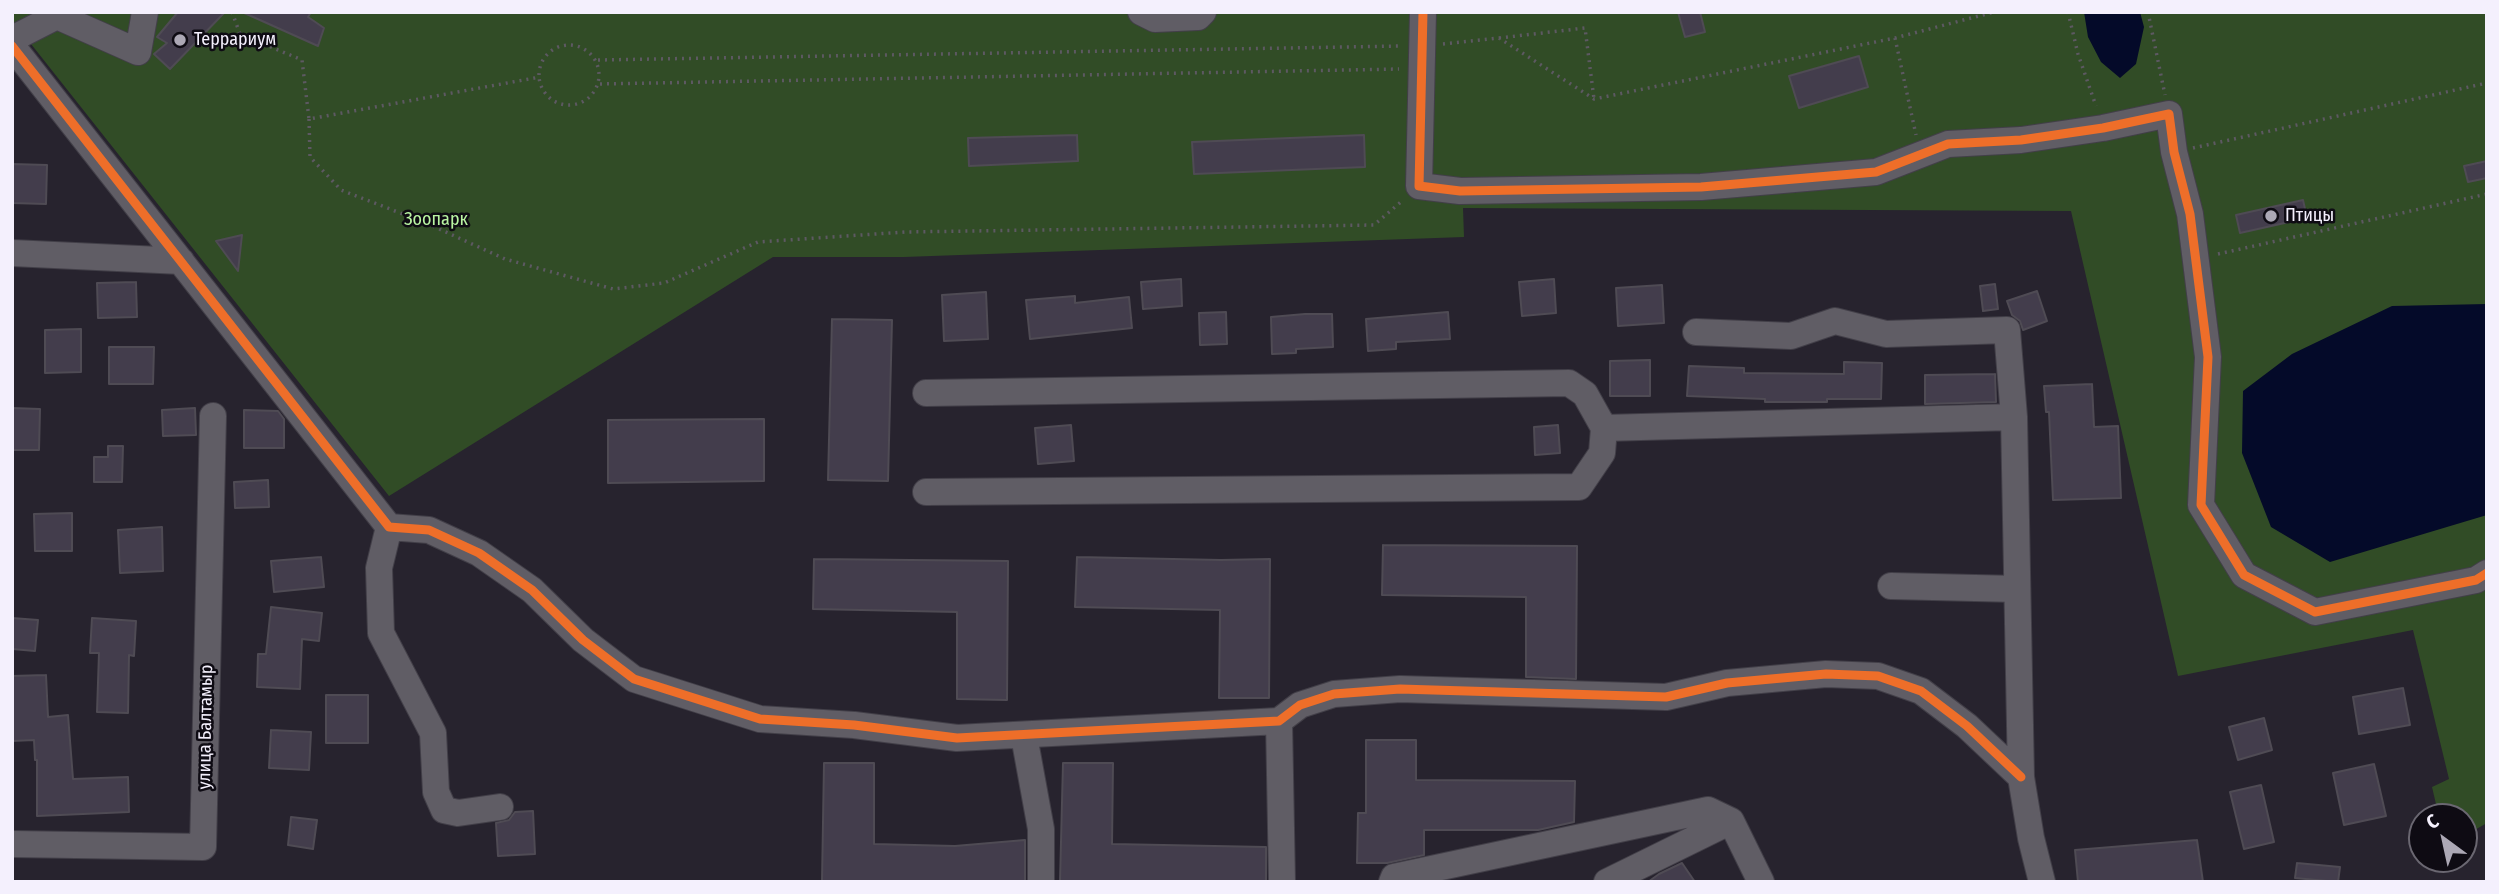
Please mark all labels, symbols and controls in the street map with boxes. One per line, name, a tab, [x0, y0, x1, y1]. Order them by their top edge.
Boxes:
place label: Террариум	[194, 29, 276, 51]
marker: Террариум	[172, 32, 188, 48]
place label: Птицы	[2285, 205, 2334, 227]
marker: Птицы	[2263, 208, 2279, 224]
park label: Зоопарк	[404, 209, 468, 231]
street label: улица Балтамыр	[194, 664, 218, 790]
north arrow	[2408, 803, 2478, 873]
text: С	[2422, 809, 2443, 834]

